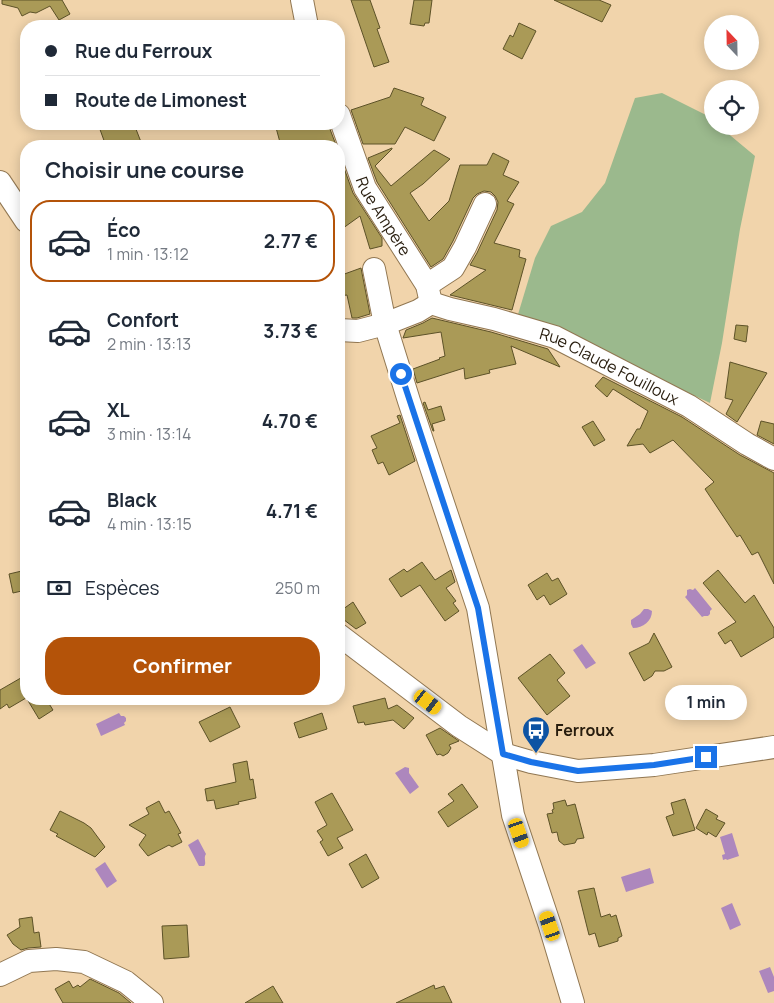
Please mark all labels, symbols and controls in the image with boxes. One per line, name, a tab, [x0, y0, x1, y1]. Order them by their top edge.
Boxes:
north arrow	[704, 15, 759, 70]
map controls	[704, 15, 759, 135]
text: Rue du Ferroux	[75, 38, 212, 64]
button: locate	[704, 80, 759, 135]
text: Route de Limonest	[75, 87, 247, 113]
text: Choisir une course	[45, 155, 244, 185]
street label: Rue Ampère	[351, 174, 416, 260]
text: Éco	[107, 217, 141, 243]
icon: car	[47, 219, 92, 264]
text: 2.77 €	[264, 228, 318, 254]
text: 1 min · 13:12	[107, 243, 189, 265]
text: Confort	[107, 307, 179, 333]
icon: car	[47, 309, 92, 354]
text: 3.73 €	[263, 318, 318, 344]
street label: Rue Claude Fouilloux	[537, 322, 683, 410]
text: 2 min · 13:13	[107, 333, 191, 355]
route start	[390, 363, 412, 385]
text: XL	[107, 397, 130, 423]
icon: car	[47, 399, 92, 444]
text: 4.70 €	[262, 408, 318, 434]
text: 3 min · 13:14	[107, 423, 191, 445]
text: Black	[107, 487, 156, 513]
icon: car	[47, 489, 92, 534]
text: 4.71 €	[266, 498, 318, 524]
text: 4 min · 13:15	[107, 513, 192, 535]
icon: cash	[45, 574, 73, 602]
text: Espèces	[85, 575, 159, 601]
text: 250 m	[275, 577, 320, 599]
button: Confirmer	[45, 637, 320, 695]
callout: 1 min	[665, 684, 747, 720]
car	[411, 687, 444, 717]
text: 1 min	[686, 691, 726, 713]
bus stop icon: Ferroux	[521, 715, 551, 754]
place label: Ferroux	[555, 719, 614, 741]
route end	[695, 746, 717, 768]
car	[507, 816, 530, 850]
car	[538, 909, 561, 943]

